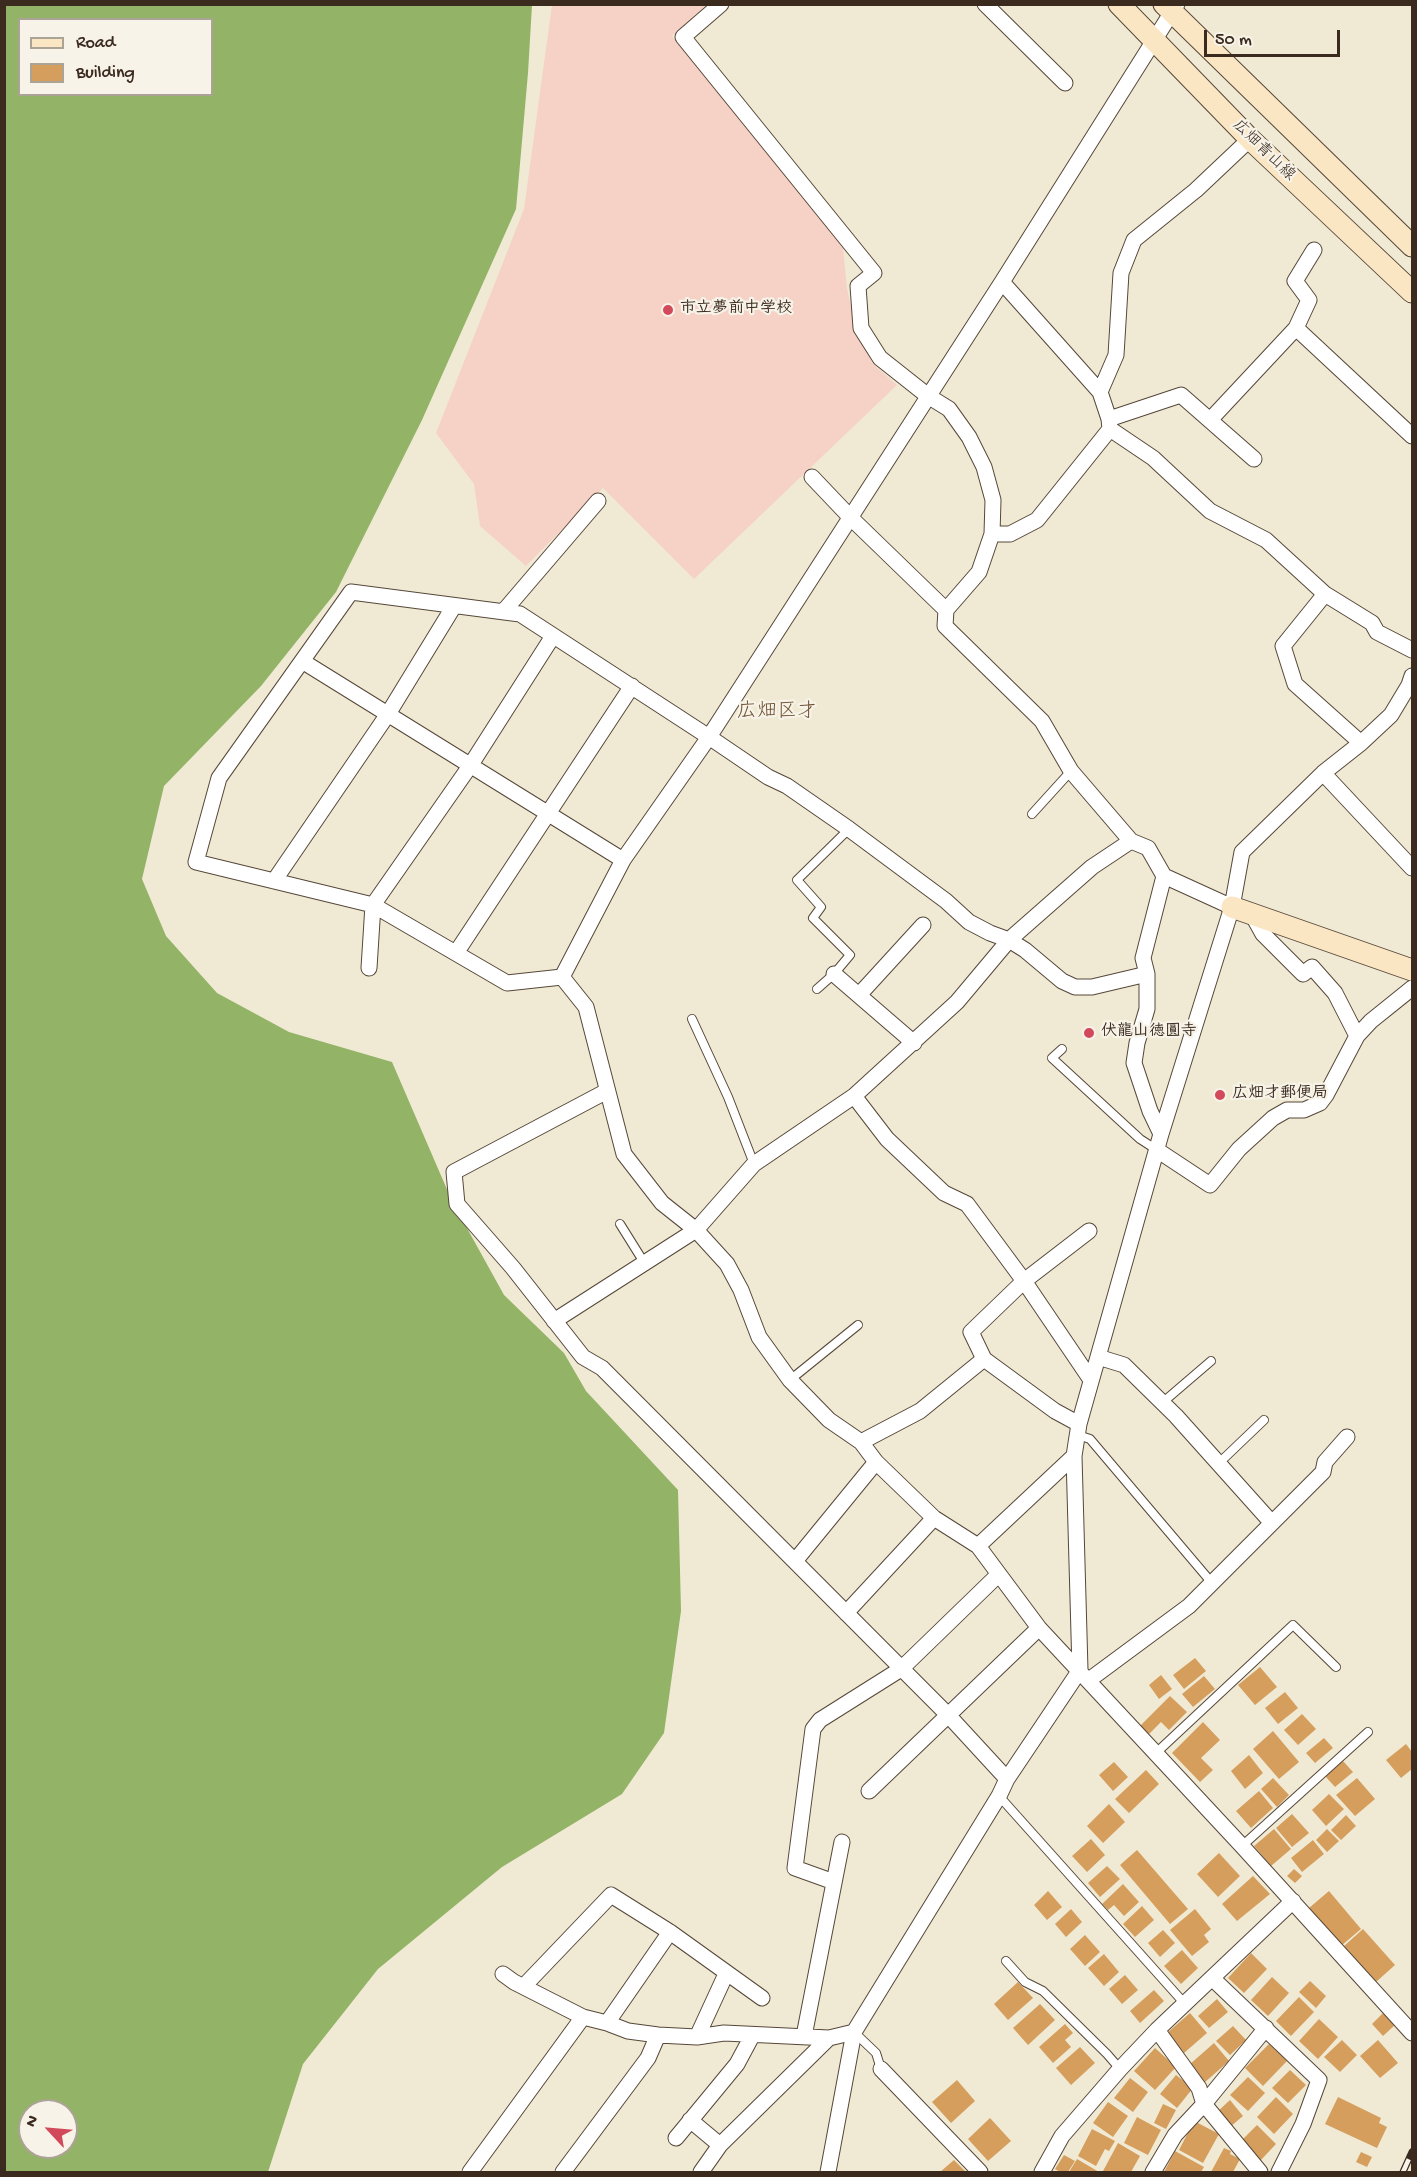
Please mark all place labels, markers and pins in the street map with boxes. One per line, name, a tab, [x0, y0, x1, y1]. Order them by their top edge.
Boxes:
place label: 市立夢前中学校	[680, 300, 792, 320]
marker: 市立夢前中学校	[661, 303, 675, 317]
place label: 伏龍山徳圓寺	[1101, 1023, 1197, 1043]
marker: 伏龍山徳圓寺	[1082, 1026, 1096, 1040]
place label: 広畑才郵便局	[1232, 1085, 1328, 1105]
marker: 広畑才郵便局	[1213, 1088, 1227, 1102]

